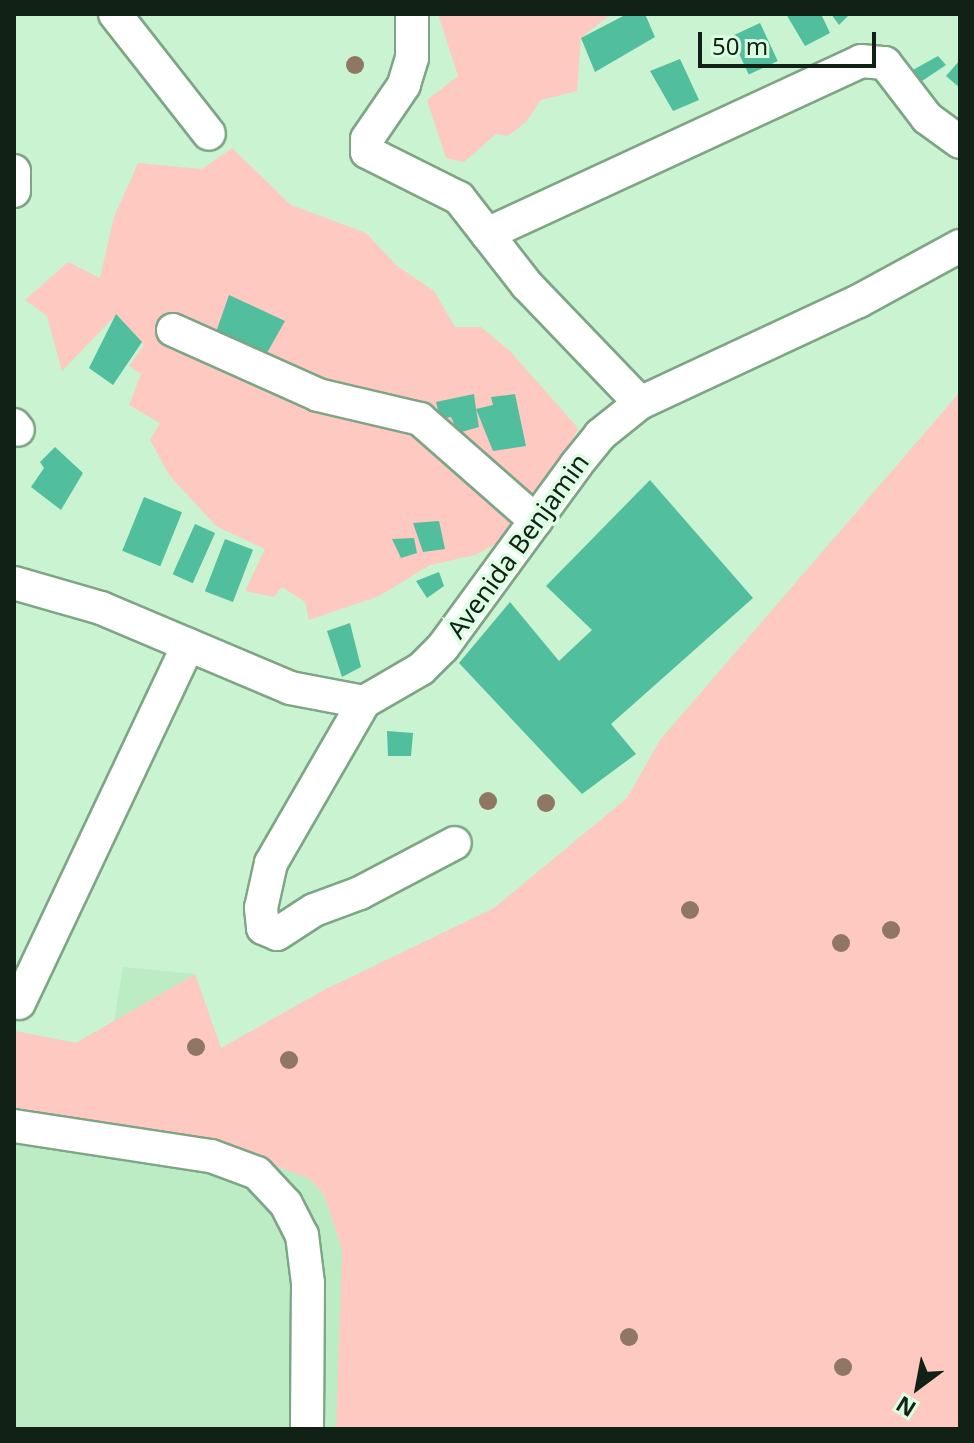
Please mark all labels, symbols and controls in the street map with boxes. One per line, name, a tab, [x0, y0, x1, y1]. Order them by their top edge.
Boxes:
scale bar	[702, 16, 880, 66]
text: 50 m	[712, 29, 768, 62]
street label: Avenida Benjamin	[441, 448, 595, 644]
north arrow	[878, 1347, 958, 1427]
text: N	[890, 1390, 921, 1425]

